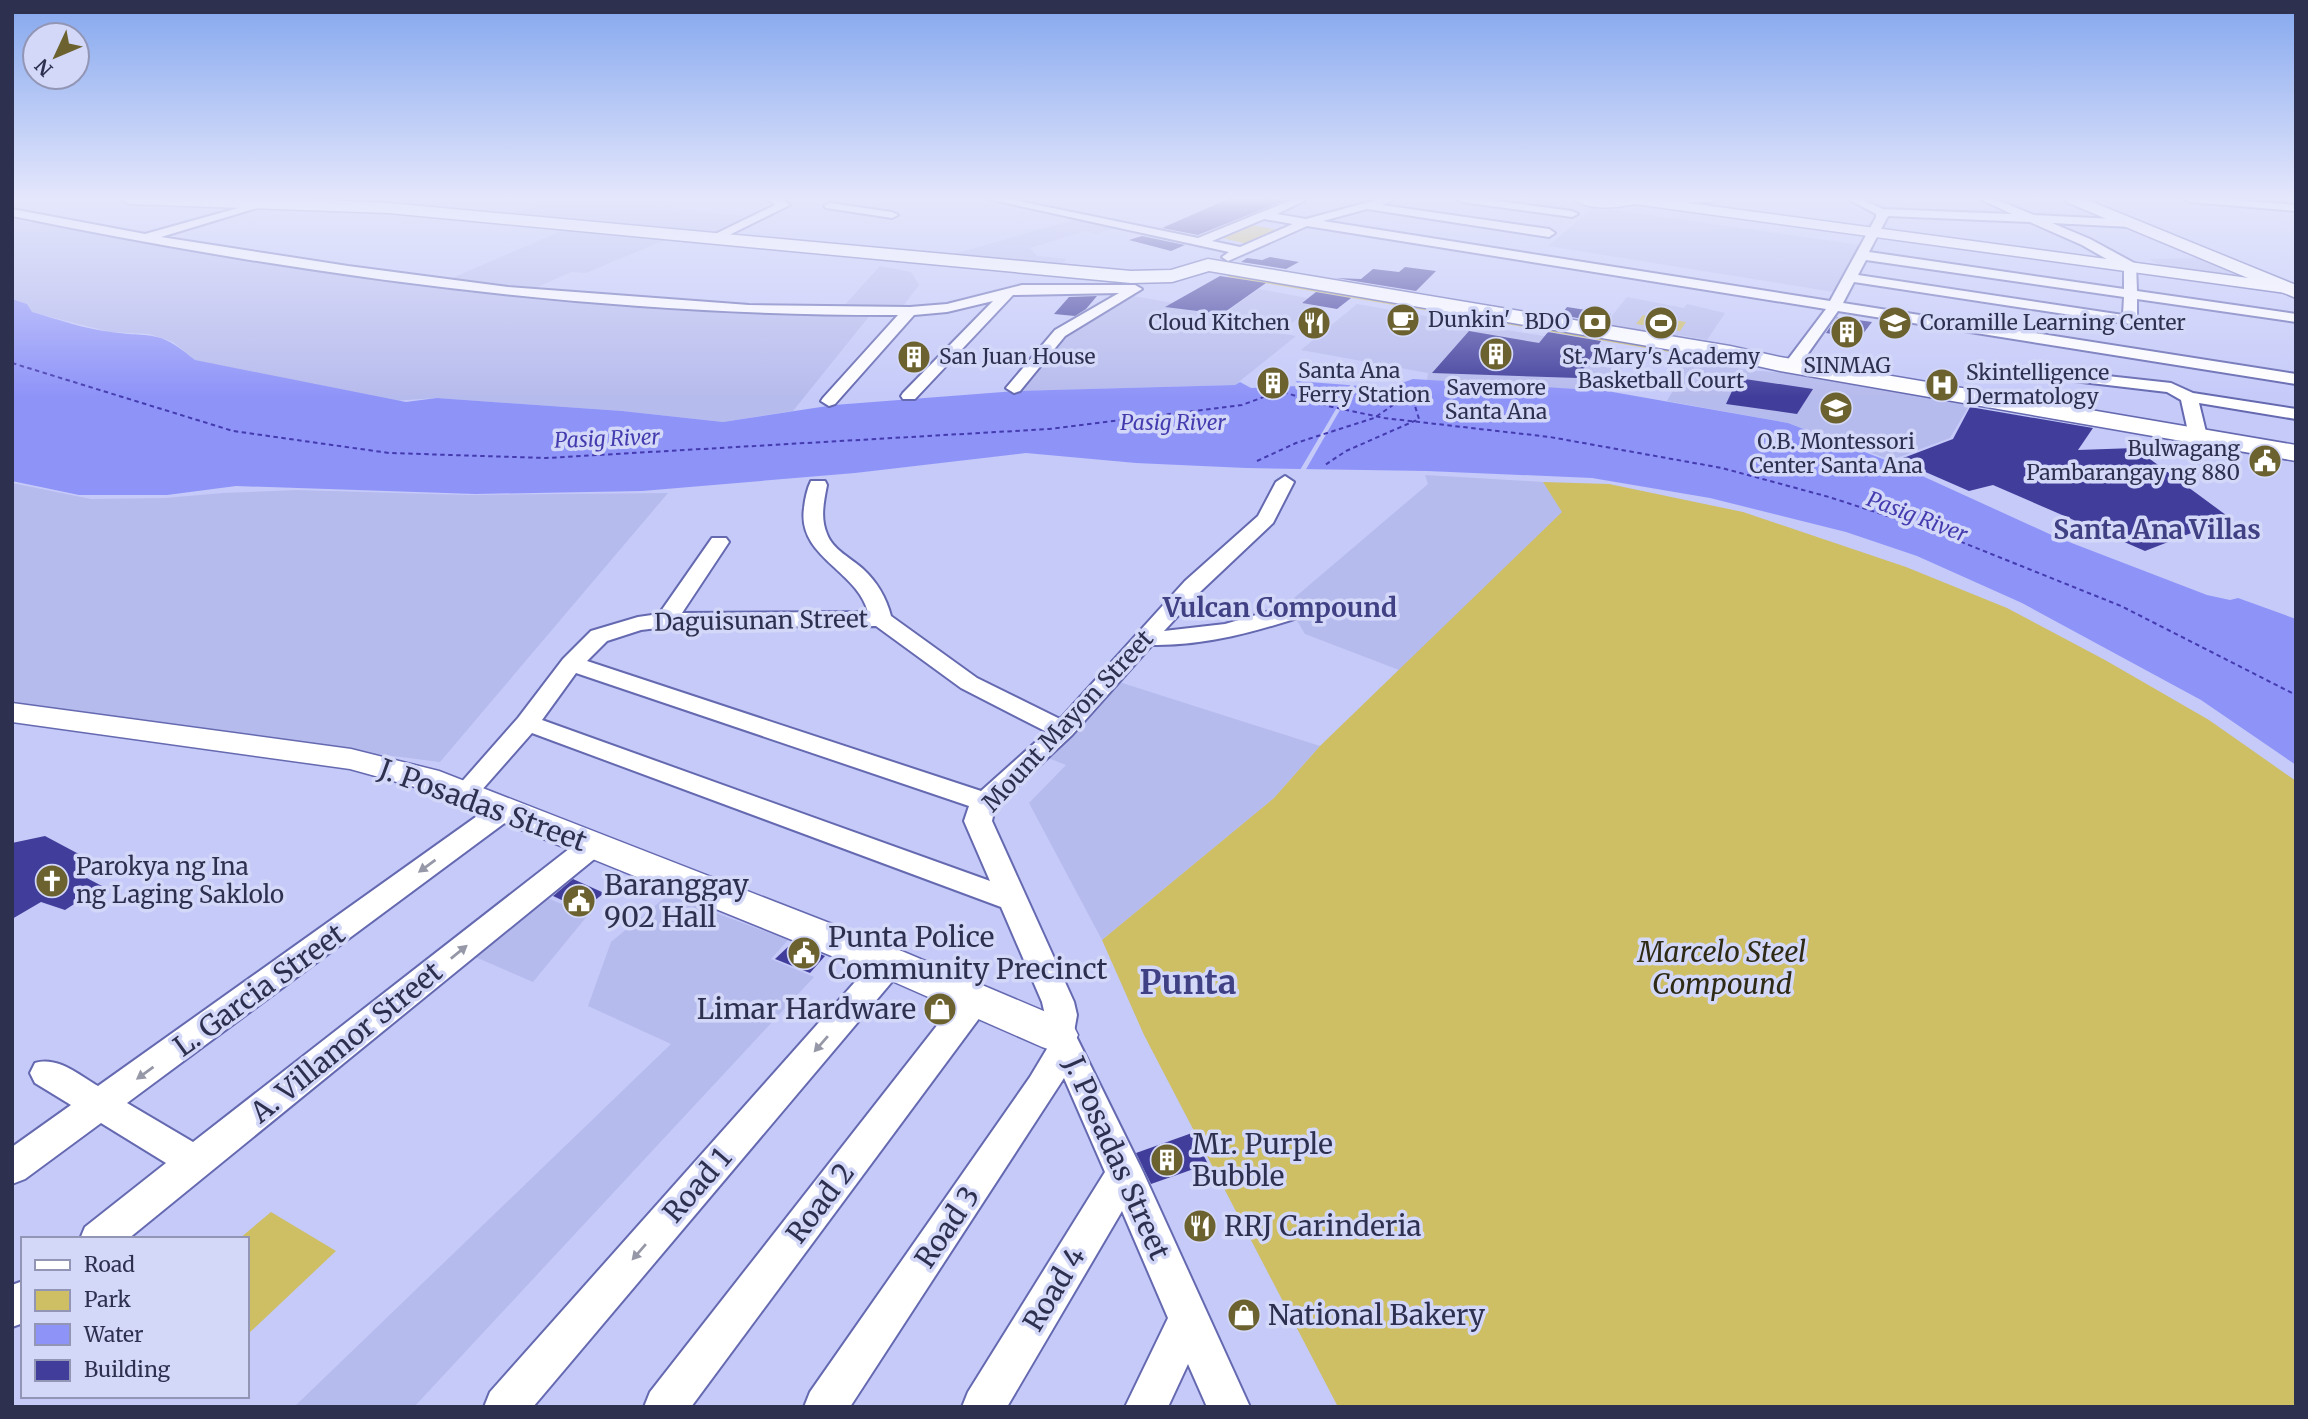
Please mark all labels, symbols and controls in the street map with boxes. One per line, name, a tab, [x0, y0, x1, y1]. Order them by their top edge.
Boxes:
north arrow	[21, 21, 91, 91]
text: N	[30, 54, 58, 82]
cafe icon: Dunkin'	[1384, 301, 1422, 339]
bank icon: BDO	[1576, 303, 1614, 341]
restaurant icon: Cloud Kitchen	[1295, 304, 1333, 342]
sports icon: St. Mary's Academy Basketball Court	[1642, 304, 1680, 342]
school or university icon: Coramille Learning Center	[1876, 304, 1914, 342]
place label: Dunkin'	[1428, 306, 1510, 333]
place label: BDO	[1524, 308, 1570, 335]
place label: Cloud Kitchen	[1149, 309, 1290, 336]
place label: Coramille Learning Center	[1920, 309, 2186, 336]
building icon: SINMAG	[1828, 313, 1866, 351]
building icon: Savemore Santa Ana	[1477, 335, 1515, 373]
building icon: San Juan House	[895, 338, 933, 376]
place label: San Juan House	[939, 343, 1096, 370]
place label: St. Mary's Academy Basketball Court	[1562, 343, 1761, 394]
place label: SINMAG	[1803, 352, 1891, 379]
place label: Santa Ana Ferry Station	[1298, 357, 1431, 408]
place label: Skintelligence Dermatology	[1966, 359, 2109, 410]
building icon: Santa Ana Ferry Station	[1254, 364, 1292, 402]
hospital icon: Skintelligence Dermatology	[1923, 366, 1961, 404]
place label: Savemore Santa Ana	[1445, 374, 1547, 425]
school or university icon: O.B. Montessori Center Santa Ana	[1817, 389, 1855, 427]
water label: Pasig River	[1120, 409, 1226, 436]
water label: Pasig River	[554, 423, 661, 454]
place label: O.B. Montessori Center Santa Ana	[1749, 428, 1923, 479]
place label: Bulwagang Pambarangay ng 880	[2026, 435, 2240, 486]
public building icon: Bulwagang Pambarangay ng 880	[2246, 442, 2284, 480]
water label: Pasig River	[1863, 485, 1972, 548]
district label: Santa Ana Villas	[2053, 513, 2261, 546]
district label: Vulcan Compound	[1162, 591, 1397, 624]
street label: Daguisunan Street	[654, 603, 869, 638]
street label: Mount Mayon Street	[975, 623, 1160, 818]
street label: J. Posadas Street	[373, 750, 592, 859]
place label: Parokya ng Ina ng Laging Saklolo	[76, 851, 284, 910]
one-way arrow	[418, 859, 436, 873]
church icon: Parokya ng Ina ng Laging Saklolo	[33, 862, 71, 900]
place label: Baranggay 902 Hall	[604, 867, 750, 935]
public building icon: Baranggay 902 Hall	[560, 882, 598, 920]
street label: L. Garcia Street	[166, 916, 352, 1064]
place label: Punta Police Community Precinct	[828, 919, 1108, 987]
public building icon: Punta Police Community Precinct	[785, 934, 823, 972]
park label: Marcelo Steel Compound	[1637, 934, 1806, 1002]
one-way arrow	[450, 944, 468, 959]
street label: A. Villamor Street	[242, 954, 449, 1131]
district label: Punta	[1140, 962, 1236, 1003]
shop icon: Limar Hardware	[921, 990, 959, 1028]
place label: Limar Hardware	[697, 991, 916, 1027]
one-way arrow	[813, 1035, 829, 1053]
street label: J. Posadas Street	[1056, 1050, 1178, 1265]
one-way arrow	[136, 1066, 154, 1080]
place label: Mr. Purple Bubble	[1192, 1126, 1333, 1194]
street label: Road 1	[655, 1140, 739, 1230]
building icon: Mr. Purple Bubble	[1148, 1141, 1186, 1179]
street label: Road 2	[778, 1156, 862, 1250]
street label: Road 3	[907, 1179, 987, 1275]
restaurant icon: RRJ Carinderia	[1181, 1207, 1219, 1245]
place label: RRJ Carinderia	[1224, 1208, 1421, 1244]
legend	[21, 1237, 248, 1398]
street label: Road 4	[1015, 1240, 1093, 1338]
one-way arrow	[632, 1244, 647, 1261]
text: Road	[84, 1251, 135, 1278]
text: Park	[84, 1286, 131, 1313]
shop icon: National Bakery	[1225, 1296, 1263, 1334]
place label: National Bakery	[1268, 1297, 1486, 1333]
text: Water	[83, 1321, 143, 1348]
text: Building	[84, 1356, 171, 1383]

